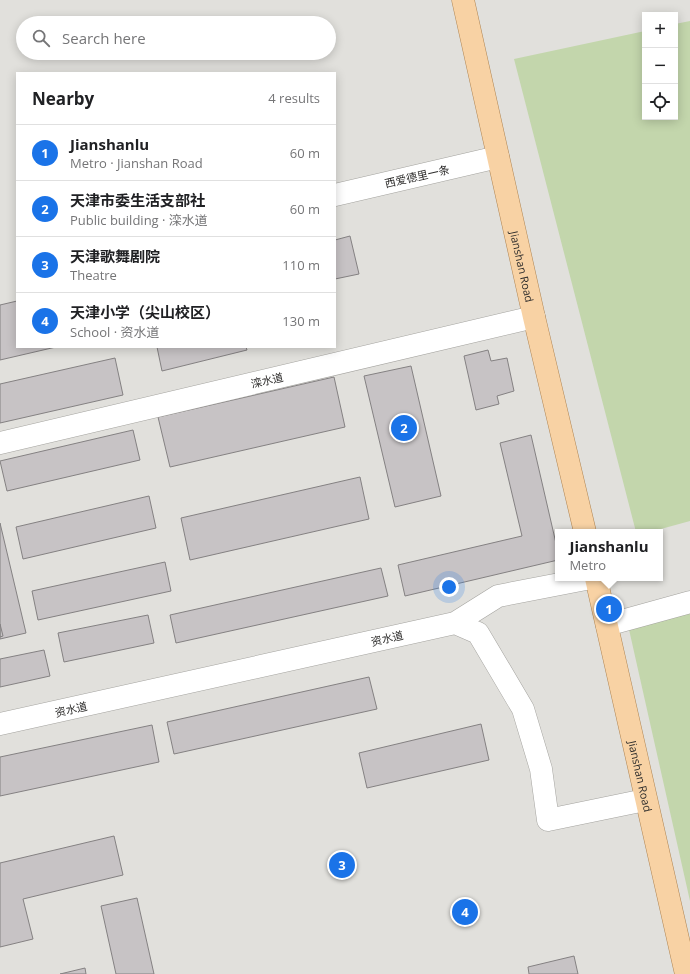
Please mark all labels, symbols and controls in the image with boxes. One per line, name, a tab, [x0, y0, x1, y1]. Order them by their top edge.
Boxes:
map controls	[642, 12, 678, 120]
button: +	[642, 12, 678, 48]
search box	[16, 16, 336, 60]
icon: search	[30, 27, 52, 49]
text: Search here	[62, 28, 146, 48]
button: −	[642, 48, 678, 84]
button: locate	[642, 84, 678, 120]
text: Nearby	[32, 87, 94, 110]
text: 4 results	[268, 89, 320, 107]
text: Jianshanlu	[70, 134, 149, 154]
text: 1	[41, 144, 49, 162]
text: 60 m	[290, 144, 320, 162]
text: Metro · Jianshan Road	[70, 154, 203, 172]
street label: 西爱德里一条	[383, 161, 451, 191]
text: 天津市委生活支部社	[70, 190, 205, 210]
text: 2	[41, 200, 49, 218]
text: 60 m	[290, 200, 320, 218]
text: Public building · 滦水道	[70, 211, 208, 229]
street label: Jianshan Road	[507, 228, 538, 303]
text: 天津歌舞剧院	[70, 246, 160, 266]
text: 3	[41, 256, 49, 274]
text: 110 m	[282, 256, 320, 274]
text: Theatre	[70, 266, 117, 284]
text: 天津小学（尖山校区）	[70, 302, 220, 322]
text: 4	[41, 312, 49, 330]
text: 130 m	[282, 312, 320, 330]
text: School · 资水道	[70, 323, 159, 341]
street label: 滦水道	[249, 369, 285, 391]
pin: 2	[391, 413, 417, 443]
popup	[555, 529, 663, 581]
text: Jianshanlu	[569, 536, 649, 556]
text: Metro	[569, 556, 606, 574]
your location	[439, 577, 459, 597]
pin: 1	[596, 594, 622, 624]
street label: 资水道	[369, 627, 405, 649]
street label: 资水道	[53, 698, 89, 720]
street label: Jianshan Road	[625, 738, 656, 813]
pin: 3	[329, 850, 355, 880]
pin: 4	[452, 897, 478, 927]

